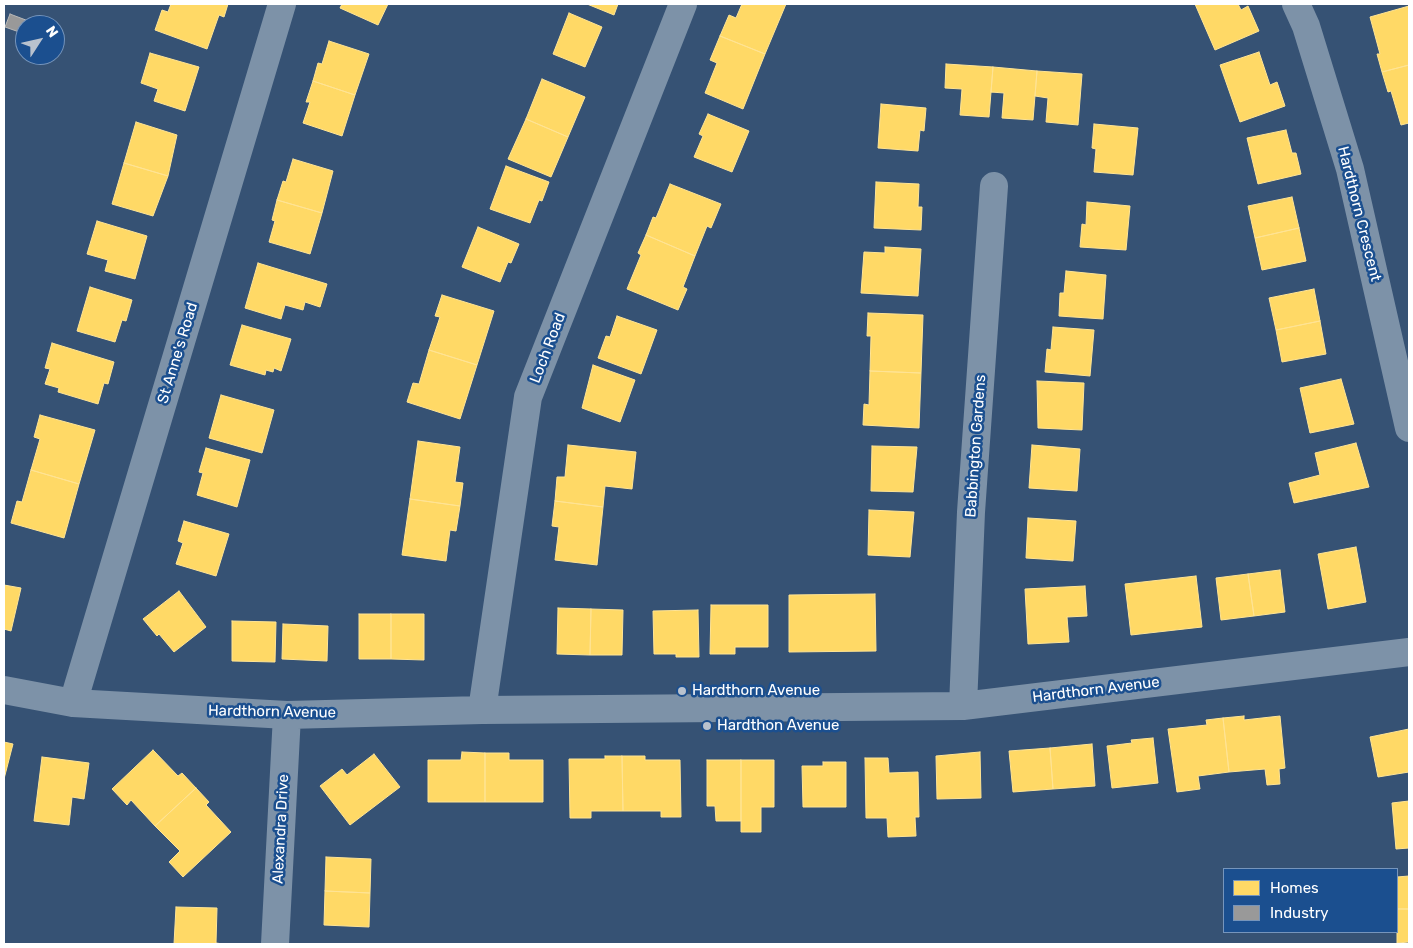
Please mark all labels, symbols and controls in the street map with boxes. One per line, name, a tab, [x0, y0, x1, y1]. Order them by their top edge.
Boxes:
north arrow	[15, 15, 65, 65]
text: N	[42, 23, 62, 41]
street label: Hardthorn Crescent	[1333, 145, 1385, 283]
street label: St Anne's Road	[154, 300, 202, 406]
street label: Loch Road	[526, 310, 570, 386]
street label: Babbington Gardens	[962, 374, 990, 518]
street label: Hardthorn Avenue	[1031, 673, 1161, 707]
place label: Hardthorn Avenue	[692, 682, 820, 700]
marker: Hardthorn Avenue	[676, 685, 688, 697]
street label: Hardthorn Avenue	[208, 702, 336, 722]
place label: Hardthon Avenue	[717, 717, 839, 735]
marker: Hardthon Avenue	[701, 720, 713, 732]
street label: Alexandra Drive	[269, 774, 293, 884]
legend	[1223, 868, 1398, 933]
text: Homes	[1270, 879, 1319, 897]
text: Industry	[1270, 904, 1329, 922]

